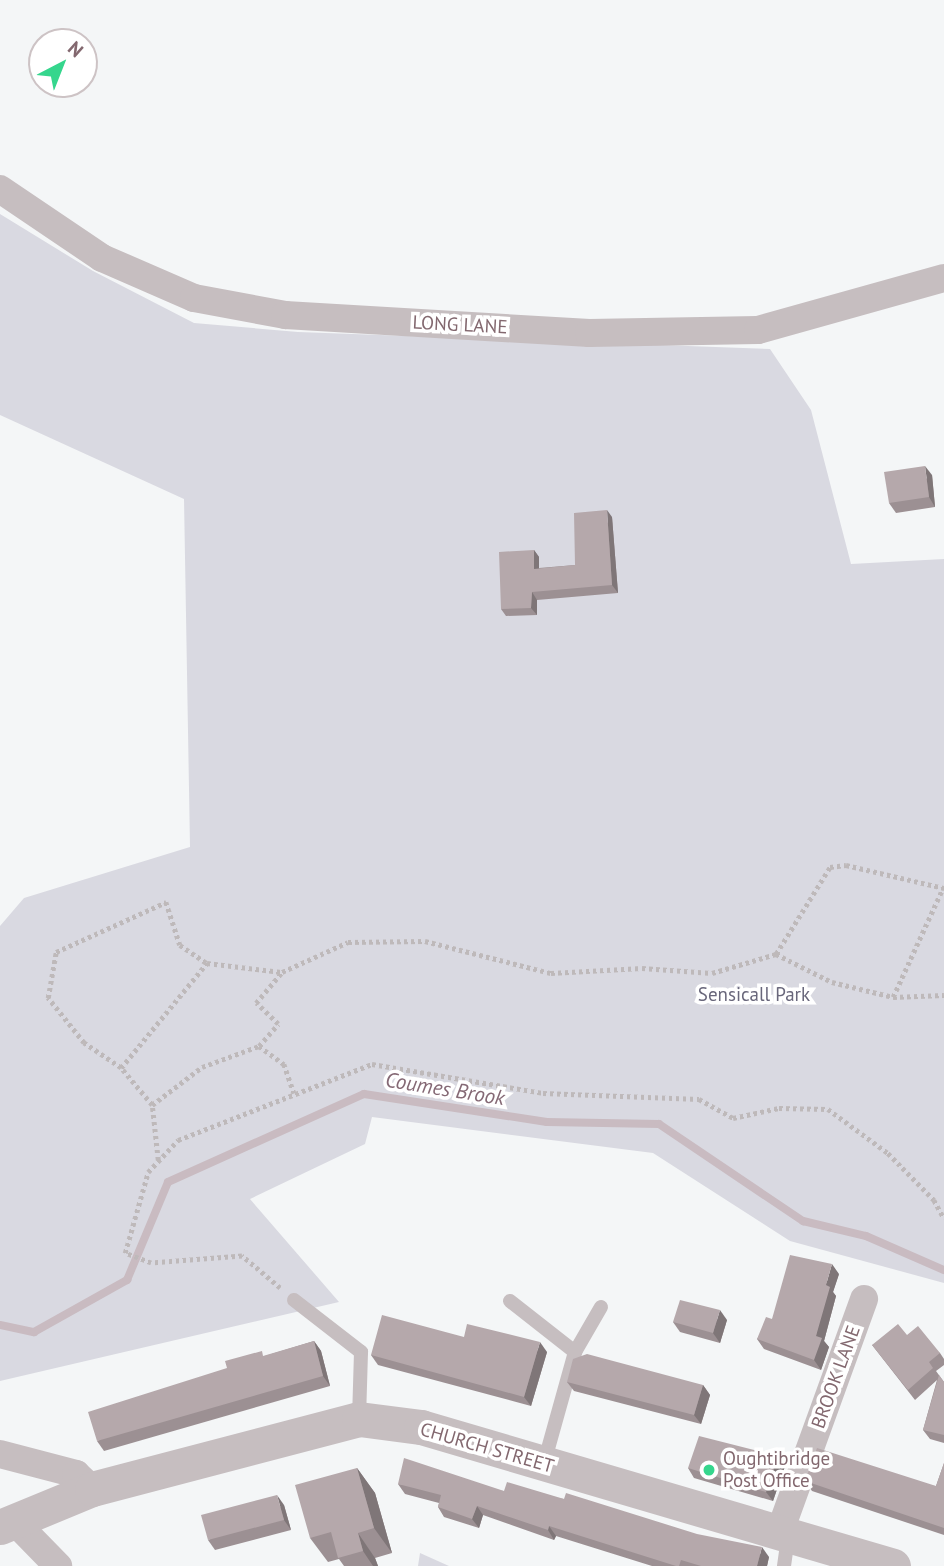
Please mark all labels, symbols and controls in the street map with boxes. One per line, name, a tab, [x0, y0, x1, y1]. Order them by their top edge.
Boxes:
north arrow	[28, 28, 98, 98]
text: N	[63, 36, 88, 62]
street label: LONG LANE	[412, 311, 508, 339]
park label: Sensicall Park	[698, 984, 810, 1006]
water label: Coumes Brook	[384, 1067, 506, 1111]
street label: BROOK LANE	[807, 1322, 865, 1432]
street label: CHURCH STREET	[418, 1418, 556, 1478]
place label: Oughtibridge Post Office	[723, 1448, 830, 1492]
marker: Oughtibridge Post Office	[701, 1462, 717, 1478]

